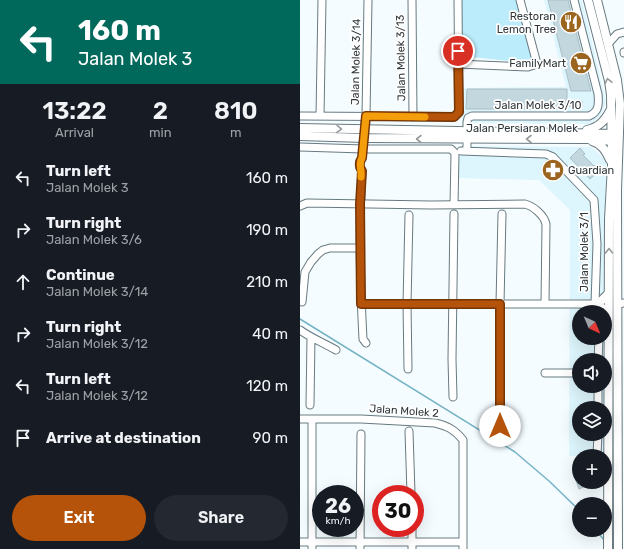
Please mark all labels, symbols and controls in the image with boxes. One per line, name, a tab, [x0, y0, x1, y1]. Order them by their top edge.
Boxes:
restaurant icon: Restoran Lemon Tree	[558, 9, 584, 35]
place label: Restoran Lemon Tree	[497, 10, 556, 36]
text: 160 m	[78, 14, 161, 47]
street label: Jalan Molek 3/13	[394, 14, 408, 101]
icon: left	[12, 16, 64, 68]
street label: Jalan Molek 3/14	[349, 18, 363, 105]
pin	[441, 34, 475, 68]
icon: arrive	[447, 40, 469, 62]
text: Jalan Molek 3	[78, 48, 192, 70]
supermarket icon: FamilyMart	[568, 50, 594, 76]
place label: FamilyMart	[509, 57, 567, 70]
one-way arrow	[605, 78, 613, 84]
text: 13:22	[42, 97, 107, 125]
text: 2	[153, 97, 168, 125]
text: 810	[214, 97, 258, 125]
street label: Jalan Molek 3/10	[495, 99, 581, 112]
street label: Jalan Persiaran Molek	[466, 122, 578, 135]
text: Arrival	[55, 125, 94, 140]
text: min	[149, 125, 172, 140]
text: m	[230, 125, 242, 140]
one-way arrow	[336, 125, 342, 133]
one-way arrow	[416, 135, 422, 143]
one-way arrow	[526, 135, 532, 143]
pharmacy icon: Guardian	[540, 157, 566, 183]
text: Turn left	[46, 162, 111, 180]
place label: Guardian	[568, 164, 614, 177]
icon: left	[12, 167, 34, 189]
text: 160 m	[246, 169, 288, 187]
text: Jalan Molek 3	[46, 180, 129, 195]
street label: Jalan Molek 3/1	[578, 212, 591, 292]
text: Turn right	[46, 214, 121, 232]
icon: right	[12, 219, 34, 241]
text: 190 m	[246, 221, 288, 239]
text: Jalan Molek 3/6	[46, 232, 142, 247]
one-way arrow	[605, 248, 613, 254]
text: Continue	[46, 266, 115, 284]
icon: ahead	[12, 271, 34, 293]
text: 210 m	[246, 273, 288, 291]
text: Jalan Molek 3/14	[46, 284, 148, 299]
north arrow	[572, 305, 612, 345]
map controls	[572, 305, 612, 537]
text: Turn right	[46, 318, 121, 336]
icon: right	[12, 323, 34, 345]
text: 40 m	[252, 325, 288, 343]
text: Jalan Molek 3/12	[46, 336, 148, 351]
button: sound	[572, 353, 612, 393]
text: Turn left	[46, 370, 111, 388]
icon: left	[12, 375, 34, 397]
text: 120 m	[246, 377, 288, 395]
text: Jalan Molek 3/12	[46, 388, 148, 403]
button: layers	[572, 401, 612, 441]
street label: Jalan Molek 2	[369, 402, 439, 420]
position arrow	[479, 405, 521, 447]
icon: arrive	[12, 427, 34, 449]
text: Arrive at destination	[46, 429, 201, 447]
text: 90 m	[253, 429, 288, 447]
button: +	[572, 449, 612, 489]
speed limit sign: 30	[372, 485, 424, 537]
text: 26	[325, 494, 351, 518]
button: Exit	[12, 495, 146, 541]
button: Share	[154, 495, 288, 541]
button: −	[572, 497, 612, 537]
text: km/h	[326, 515, 350, 527]

